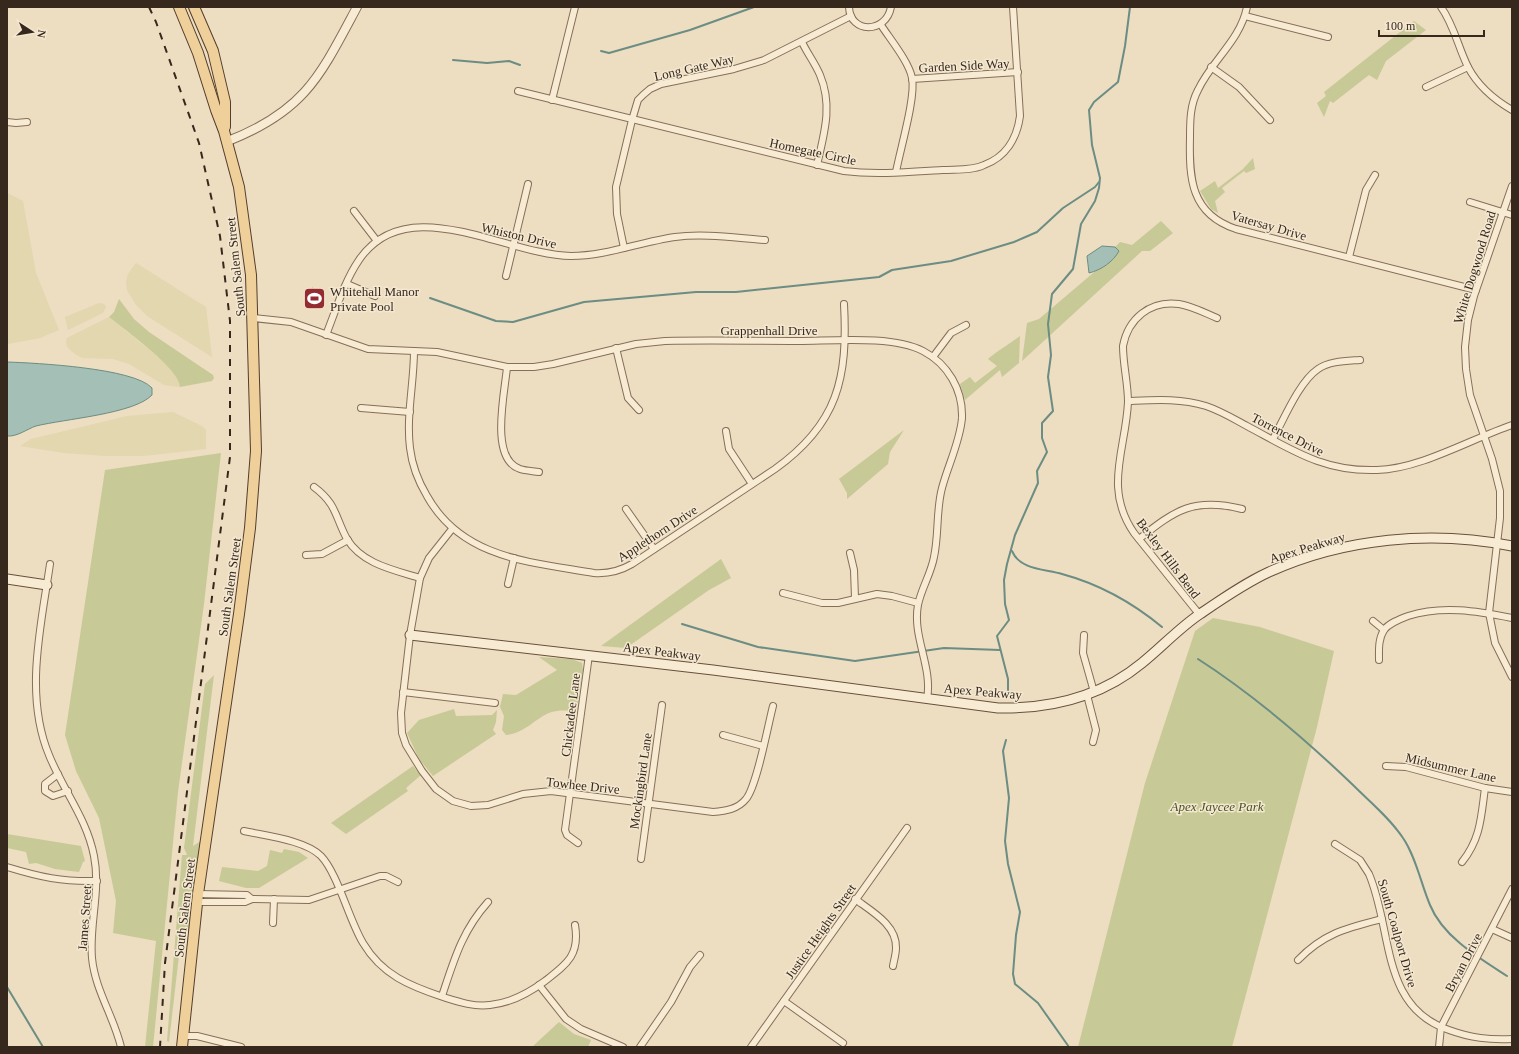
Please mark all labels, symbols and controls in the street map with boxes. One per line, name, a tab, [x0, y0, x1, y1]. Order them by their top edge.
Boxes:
north arrow	[12, 12, 52, 52]
scale bar	[1379, 12, 1484, 38]
text: 100 m	[1385, 19, 1416, 33]
text: N	[35, 29, 48, 39]
street label: Long Gate Way	[653, 51, 736, 84]
street label: Garden Side Way	[918, 56, 1010, 75]
street label: Homegate Circle	[768, 135, 858, 168]
street label: Vatersay Drive	[1229, 208, 1308, 243]
street label: White Dogwood Road	[1450, 209, 1499, 325]
street label: South Salem Street	[223, 216, 248, 317]
street label: Whiston Drive	[480, 220, 558, 251]
place label: Whitehall Manor Private Pool	[330, 284, 420, 314]
sports icon: Whitehall Manor Private Pool	[301, 285, 327, 311]
street label: Grappenhall Drive	[720, 323, 818, 338]
street label: Torrence Drive	[1249, 410, 1327, 459]
street label: Applethorn Drive	[615, 502, 700, 565]
street label: Bexley Hills Bend	[1134, 515, 1204, 602]
street label: Apex Peakway	[1267, 529, 1347, 566]
street label: South Salem Street	[215, 536, 244, 637]
street label: Apex Peakway	[622, 639, 702, 664]
street label: Chickadee Lane	[558, 672, 583, 758]
street label: Apex Peakway	[943, 681, 1023, 702]
street label: Mockingbird Lane	[626, 732, 655, 830]
street label: Midsummer Lane	[1404, 750, 1498, 785]
street label: Towhee Drive	[545, 774, 621, 797]
park label: Apex Jaycee Park	[1169, 799, 1264, 814]
street label: South Salem Street	[171, 857, 198, 958]
street label: South Coalport Drive	[1375, 877, 1420, 989]
street label: Justice Heights Street	[782, 881, 859, 982]
street label: James Street	[75, 885, 94, 951]
street label: Bryan Drive	[1442, 930, 1485, 994]

